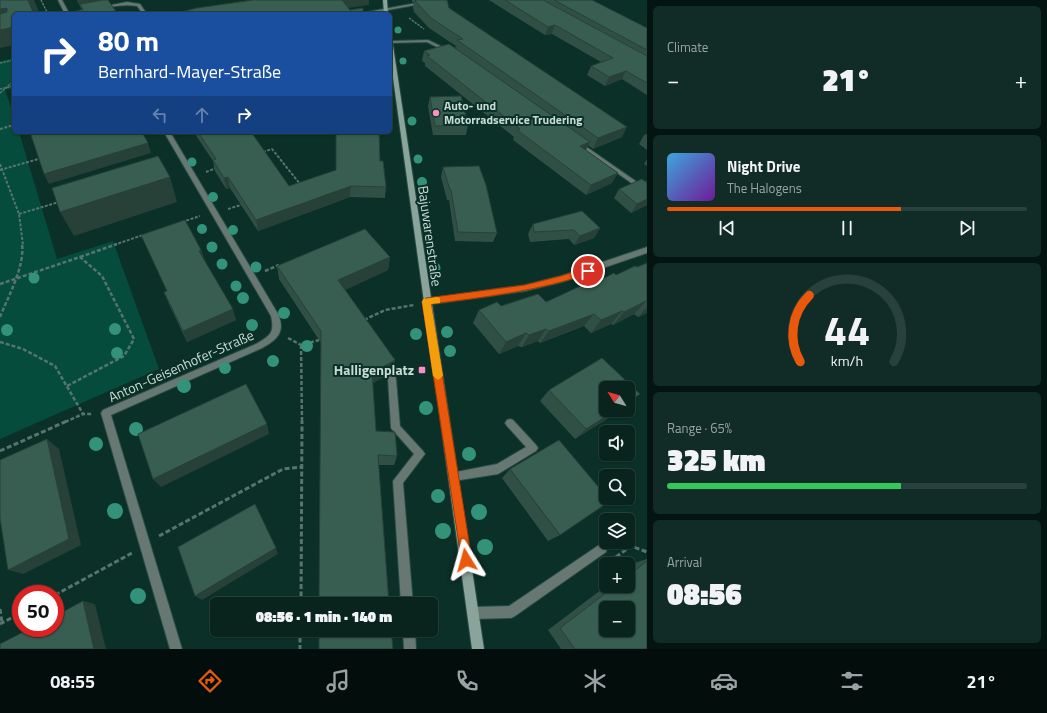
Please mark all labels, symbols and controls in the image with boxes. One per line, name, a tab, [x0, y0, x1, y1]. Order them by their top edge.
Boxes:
text: 80 m	[98, 19, 159, 62]
icon: right	[32, 28, 84, 80]
text: Climate	[667, 37, 708, 57]
text: 21°	[822, 57, 872, 103]
text: Bernhard-Mayer-Straße	[98, 58, 281, 85]
text: −	[667, 63, 679, 97]
text: +	[1015, 63, 1027, 97]
place label: Auto- und Motorradservice Trudering	[444, 96, 583, 129]
icon: left	[149, 104, 171, 126]
icon: ahead	[191, 104, 213, 126]
icon: right	[233, 104, 255, 126]
marker: Auto- und Motorradservice Trudering	[431, 108, 441, 118]
text: Night Drive	[727, 155, 800, 178]
text: The Halogens	[727, 178, 802, 198]
street label: Bajuwarenstraße	[413, 184, 448, 288]
icon: previous	[716, 217, 738, 239]
icon: pause	[836, 217, 858, 239]
icon: next	[956, 217, 978, 239]
pin	[571, 254, 605, 288]
icon: arrive	[577, 260, 599, 282]
text: 44	[824, 298, 870, 361]
street label: Anton-Geisenhofer-Straße	[105, 324, 257, 407]
text: km/h	[831, 350, 863, 372]
place label: Halligenplatz	[334, 359, 414, 380]
marker: Halligenplatz	[417, 365, 427, 375]
north arrow	[599, 381, 635, 417]
map controls	[599, 381, 635, 637]
text: Range · 65%	[667, 418, 732, 438]
button: sound	[599, 425, 635, 461]
text: 325 km	[667, 437, 765, 483]
button: search	[599, 469, 635, 505]
button: layers	[599, 513, 635, 549]
position arrow	[445, 539, 487, 581]
text: Arrival	[667, 552, 702, 572]
button: +	[599, 557, 635, 593]
text: 08:56	[667, 571, 742, 617]
speed limit sign: 50	[12, 585, 64, 637]
button: −	[599, 601, 635, 637]
text: 08:56 · 1 min · 140 m	[256, 605, 392, 628]
icon: directions	[196, 667, 224, 695]
icon: music	[324, 667, 352, 695]
icon: phone	[453, 667, 481, 695]
icon: climate	[581, 667, 609, 695]
icon: car	[710, 667, 738, 695]
icon: filters	[838, 667, 866, 695]
text: 08:55	[50, 668, 95, 695]
text: 21°	[966, 668, 997, 695]

